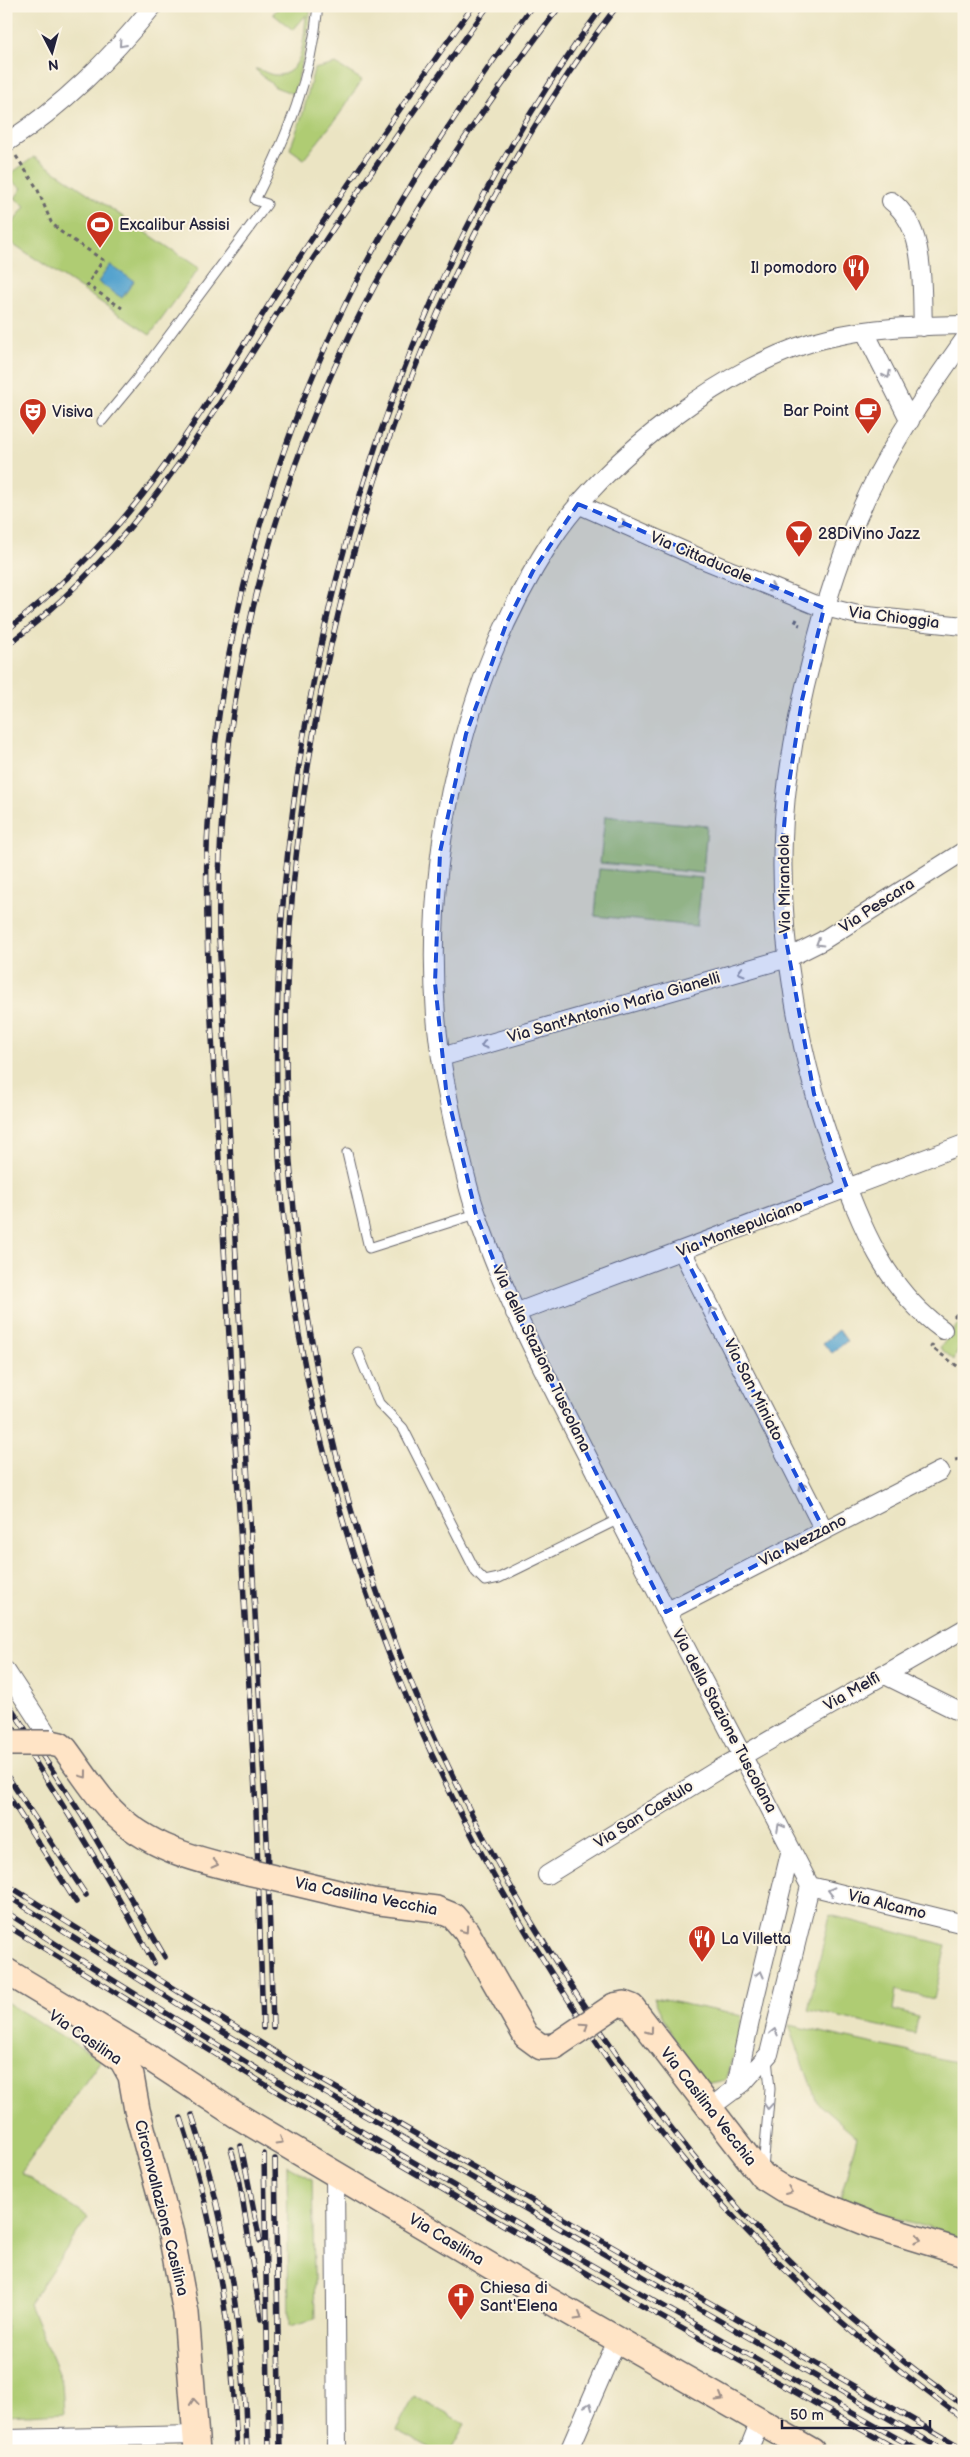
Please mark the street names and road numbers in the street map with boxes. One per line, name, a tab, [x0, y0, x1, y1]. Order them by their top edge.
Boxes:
street label: Via Cittaducale	[647, 528, 755, 588]
street label: Via Chioggia	[847, 603, 941, 633]
street label: Via Mirandola	[775, 834, 795, 934]
street label: Via Pescara	[836, 875, 918, 937]
street label: Via Sant'Antonio Maria Gianelli	[505, 968, 723, 1048]
street label: Via Montepulciano	[674, 1196, 806, 1262]
street label: Via della Stazione Tuscolana	[487, 1263, 595, 1455]
street label: Via San Miniato	[719, 1336, 787, 1444]
street label: Via Avezzano	[756, 1511, 850, 1571]
street label: Via della Stazione Tuscolana	[667, 1626, 781, 1816]
street label: Via Melfi	[821, 1668, 883, 1716]
street label: Via San Castulo	[591, 1777, 697, 1853]
street label: Via Casilina Vecchia	[293, 1874, 439, 1920]
street label: Via Alcamo	[846, 1886, 928, 1924]
street label: Via Casilina	[45, 2006, 125, 2070]
street label: Via Casilina Vecchia	[656, 2044, 760, 2170]
street label: Circonvallazione Casilina	[130, 2118, 192, 2298]
street label: Via Casilina	[405, 2210, 487, 2270]

